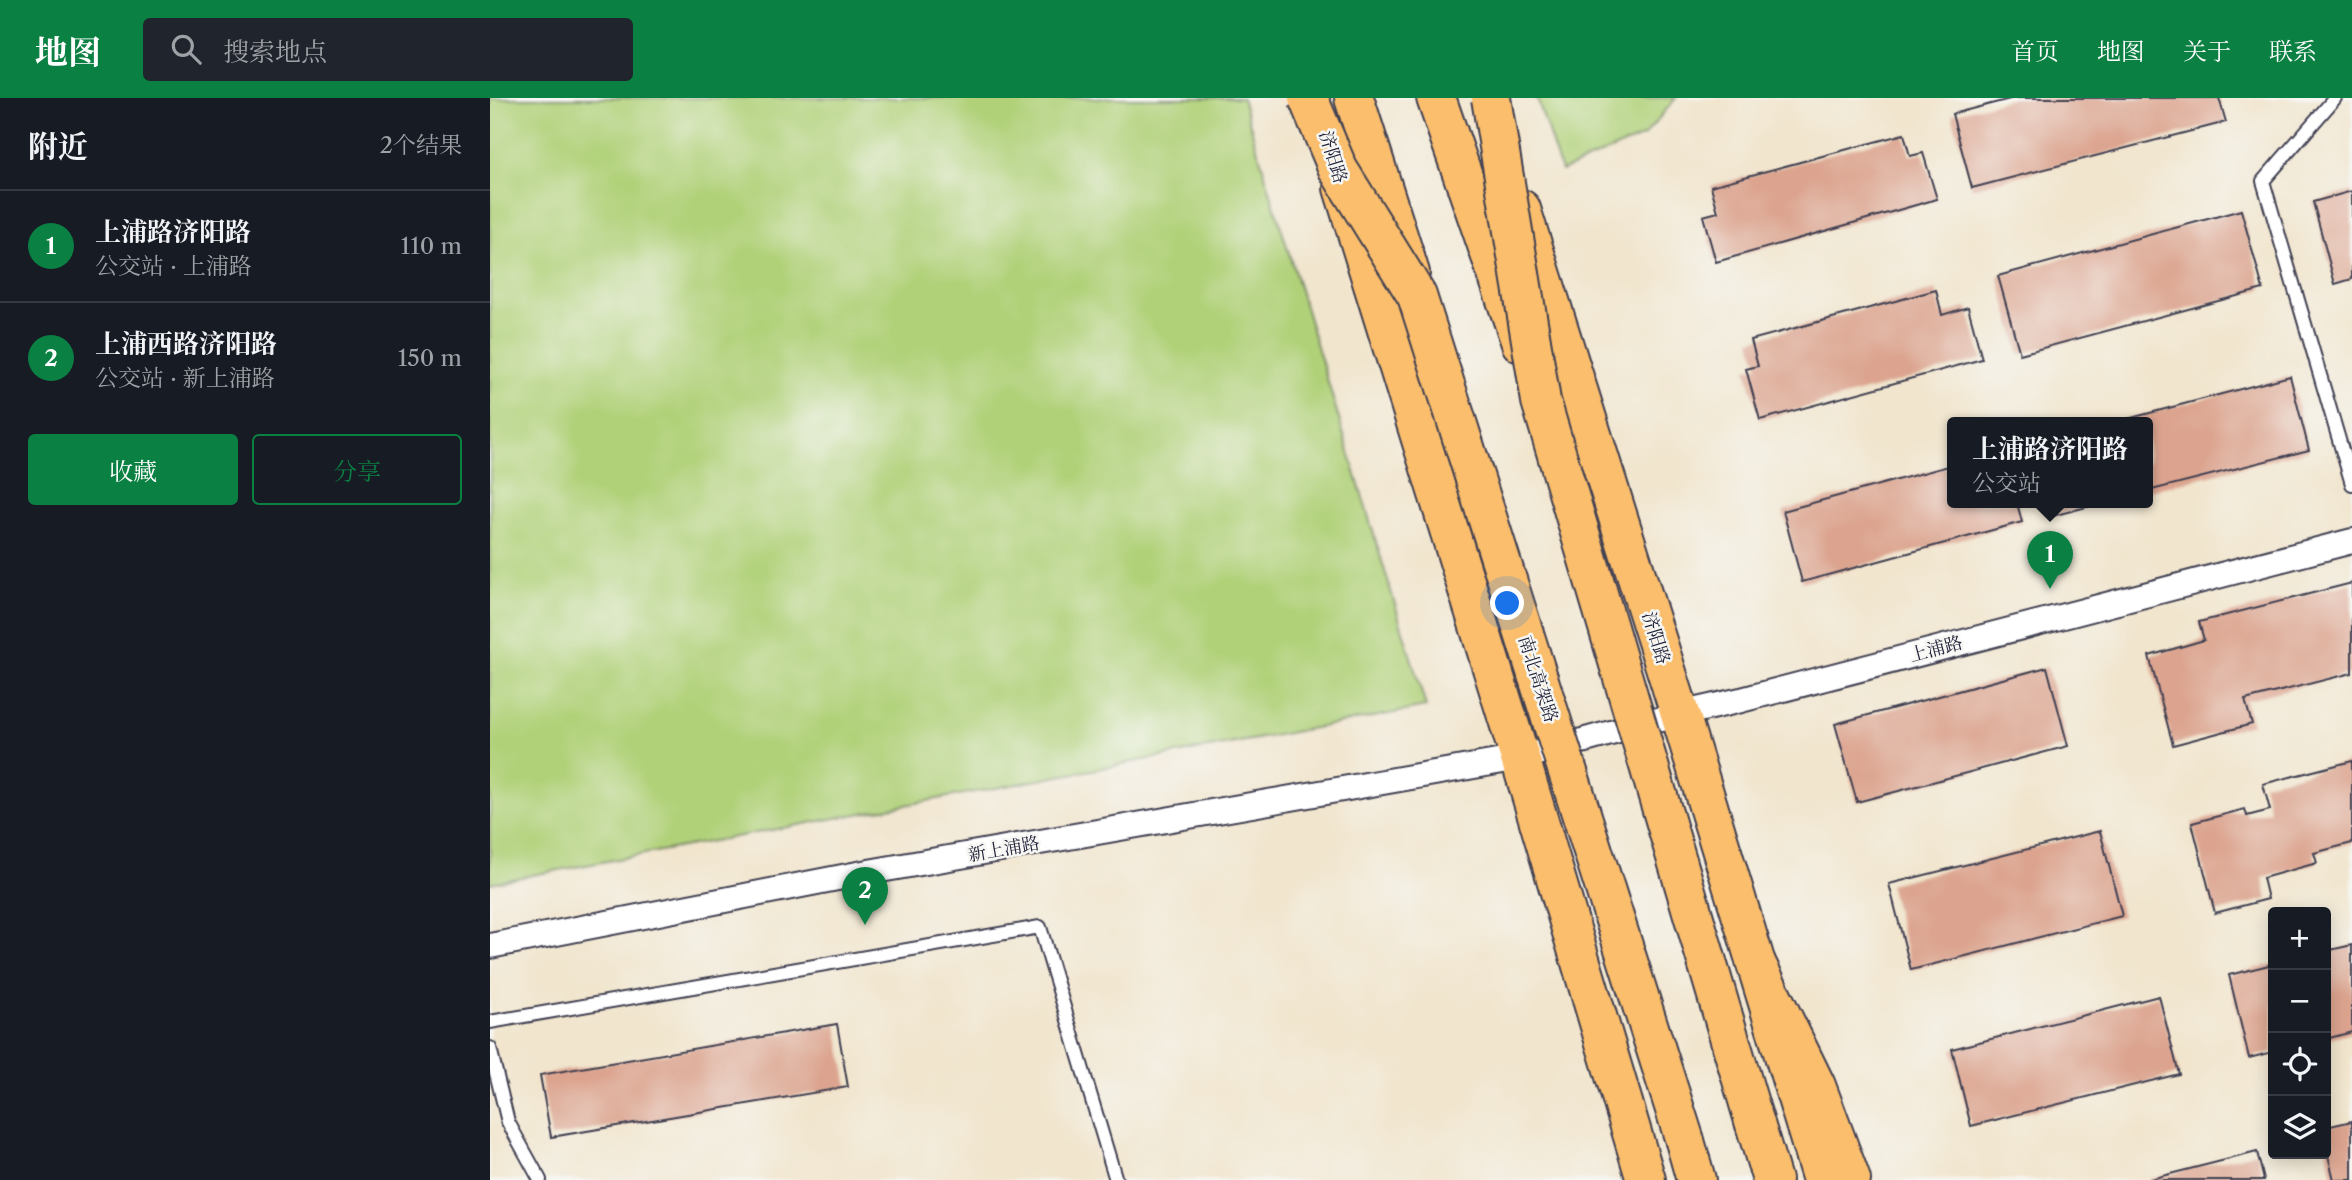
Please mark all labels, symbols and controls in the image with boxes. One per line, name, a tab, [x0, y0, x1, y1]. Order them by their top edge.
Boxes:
search box	[143, 18, 633, 81]
icon: search	[167, 30, 205, 68]
text: 地图	[35, 32, 101, 73]
text: 搜索地点	[223, 36, 327, 68]
text: 首页	[2011, 37, 2059, 66]
text: 地图	[2097, 37, 2145, 66]
text: 关于	[2183, 37, 2231, 66]
text: 联系	[2269, 37, 2317, 66]
text: 附近	[28, 128, 88, 165]
street label: 济阳路	[1315, 128, 1351, 186]
text: 2个结果	[380, 131, 462, 159]
text: 上浦路济阳路	[95, 216, 251, 248]
text: 1	[46, 232, 56, 260]
text: 110 m	[401, 232, 462, 260]
text: 公交站 · 上浦路	[95, 252, 252, 280]
text: 上浦西路济阳路	[95, 328, 277, 360]
text: 2	[44, 344, 58, 372]
text: 150 m	[398, 344, 462, 372]
text: 公交站 · 新上浦路	[95, 364, 275, 392]
popup	[1947, 417, 2153, 508]
text: 上浦路济阳路	[1972, 433, 2128, 465]
button: 收藏	[28, 434, 238, 505]
button: 分享	[252, 434, 462, 505]
text: 公交站	[1972, 469, 2041, 497]
pin: 1	[2027, 531, 2073, 589]
your location	[1490, 586, 1524, 620]
street label: 济阳路	[1638, 609, 1674, 667]
street label: 上浦路	[1907, 631, 1965, 667]
street label: 南北高架路	[1514, 633, 1562, 725]
street label: 新上浦路	[967, 832, 1041, 866]
pin: 2	[842, 867, 888, 925]
map controls	[2268, 907, 2331, 1159]
button: +	[2268, 907, 2331, 970]
button: −	[2268, 970, 2331, 1033]
button: locate	[2268, 1033, 2331, 1096]
button: layers	[2268, 1096, 2331, 1159]

